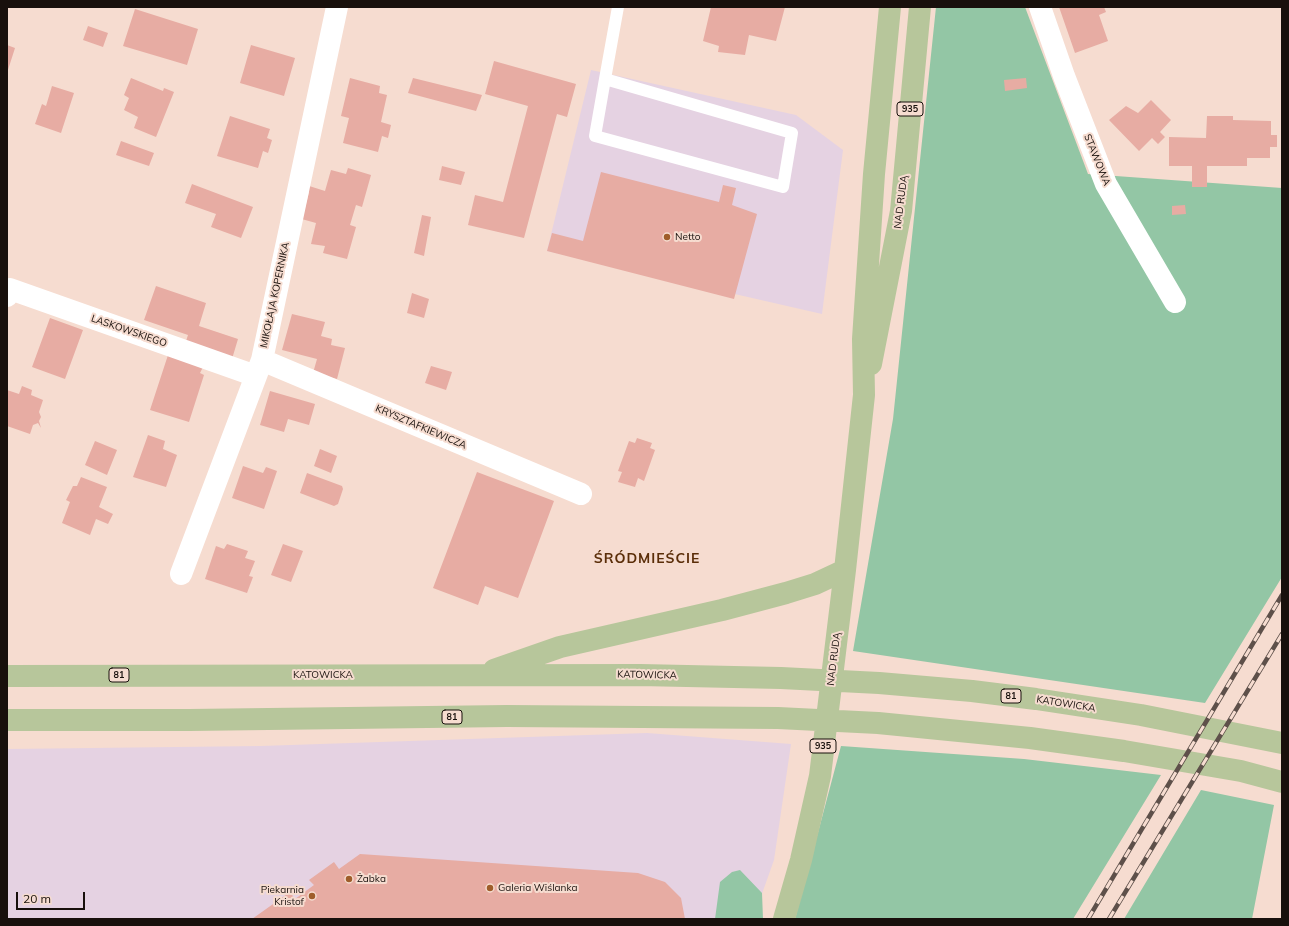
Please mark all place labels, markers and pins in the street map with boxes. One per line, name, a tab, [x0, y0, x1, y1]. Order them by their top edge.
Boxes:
place label: Netto	[675, 231, 700, 243]
marker: Netto	[662, 232, 672, 242]
place label: Żabka	[357, 873, 386, 885]
marker: Żabka	[344, 874, 354, 884]
place label: Galeria Wiślanka	[498, 882, 578, 894]
marker: Galeria Wiślanka	[485, 883, 495, 893]
place label: Piekarnia Kristof	[261, 884, 304, 908]
marker: Piekarnia Kristof	[307, 891, 317, 901]

